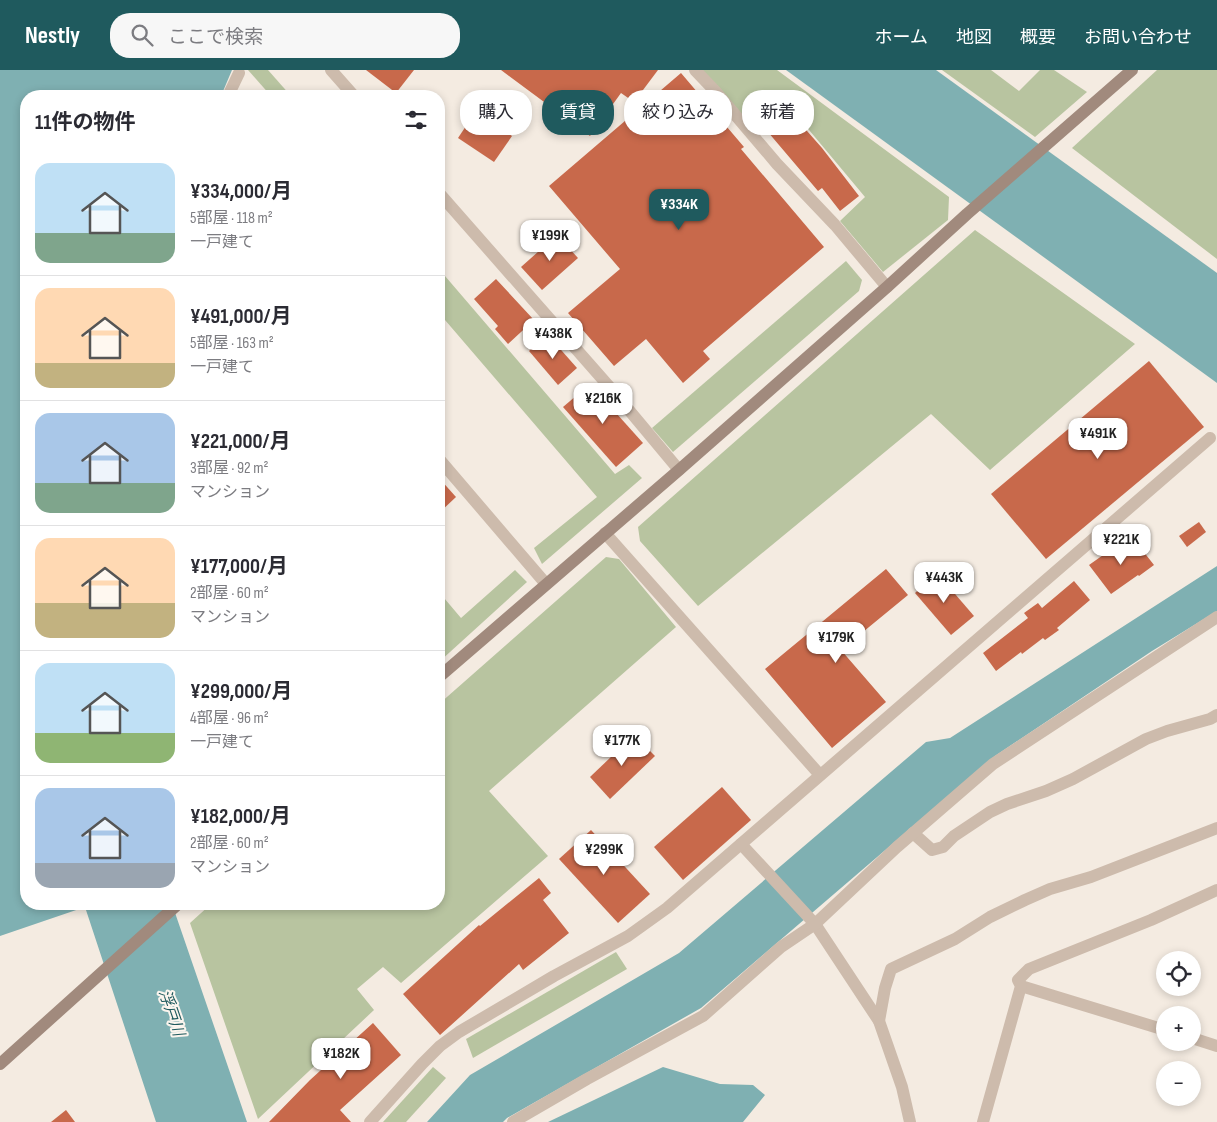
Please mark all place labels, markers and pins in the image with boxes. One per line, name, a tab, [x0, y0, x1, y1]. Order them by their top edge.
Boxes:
pin: ¥334K	[644, 189, 714, 231]
pin: ¥199K	[515, 220, 585, 262]
pin: ¥438K	[518, 318, 588, 360]
pin: ¥216K	[568, 382, 638, 425]
pin: ¥491K	[1063, 418, 1133, 460]
pin: ¥221K	[1086, 524, 1156, 566]
pin: ¥443K	[909, 562, 979, 604]
pin: ¥179K	[801, 622, 871, 664]
pin: ¥177K	[587, 724, 657, 767]
pin: ¥299K	[569, 834, 639, 876]
pin: ¥182K	[306, 1038, 376, 1080]

